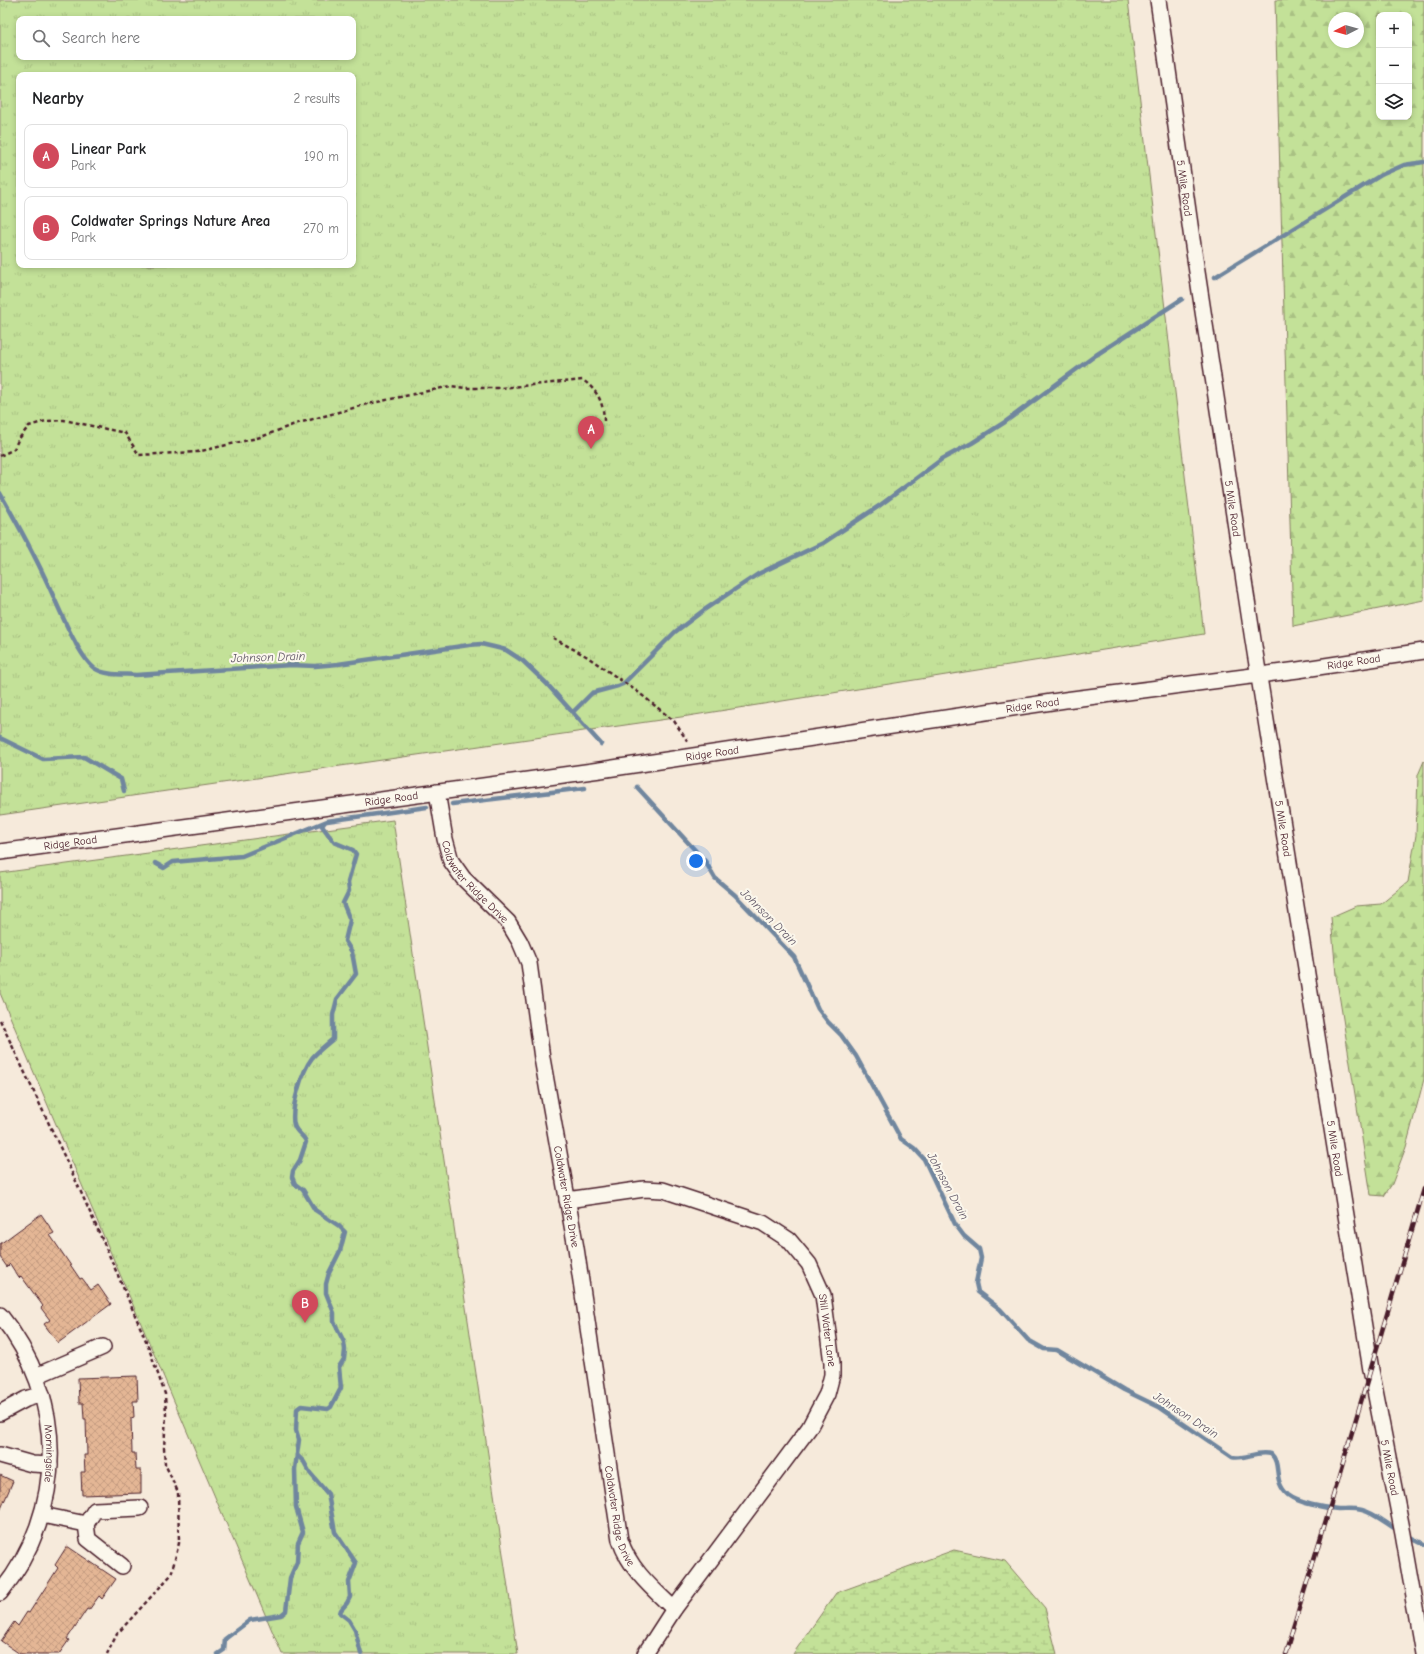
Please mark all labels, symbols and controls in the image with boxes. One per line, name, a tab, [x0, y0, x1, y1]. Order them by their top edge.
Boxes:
north arrow	[1328, 12, 1364, 48]
map controls	[1376, 12, 1412, 120]
button: +	[1376, 12, 1412, 48]
search box	[16, 16, 356, 60]
icon: search	[30, 27, 52, 49]
text: Search here	[62, 29, 140, 47]
button: −	[1376, 48, 1412, 84]
button: layers	[1376, 84, 1412, 120]
text: Nearby	[32, 89, 83, 108]
text: 2 results	[293, 91, 340, 106]
text: Linear Park	[71, 140, 146, 158]
text: A	[42, 149, 50, 164]
text: 190 m	[304, 149, 339, 164]
text: Park	[71, 158, 96, 173]
street label: 5 Mile Road	[1174, 159, 1195, 217]
text: Coldwater Springs Nature Area	[71, 212, 270, 230]
text: B	[42, 221, 50, 236]
text: 270 m	[303, 221, 339, 236]
text: Park	[71, 230, 96, 245]
pin: A	[578, 416, 604, 449]
street label: 5 Mile Road	[1222, 479, 1244, 538]
water label: Johnson Drain	[230, 649, 306, 665]
street label: Ridge Road	[1326, 651, 1381, 672]
street label: Ridge Road	[1005, 694, 1060, 715]
street label: Ridge Road	[685, 743, 740, 764]
street label: Ridge Road	[364, 788, 419, 809]
street label: 5 Mile Road	[1273, 799, 1294, 858]
street label: Ridge Road	[43, 832, 98, 852]
street label: Coldwater Ridge Drive	[439, 839, 512, 926]
your location	[686, 851, 706, 871]
water label: Johnson Drain	[737, 885, 800, 948]
street label: 5 Mile Road	[1324, 1119, 1346, 1178]
street label: Coldwater Ridge Drive	[551, 1145, 582, 1249]
water label: Johnson Drain	[924, 1149, 972, 1222]
pin: B	[292, 1290, 318, 1323]
street label: Still Water Lane	[816, 1293, 839, 1367]
water label: Johnson Drain	[1150, 1388, 1221, 1441]
street label: Morningside	[42, 1423, 57, 1484]
street label: 5 Mile Road	[1378, 1439, 1402, 1497]
street label: Coldwater Ridge Drive	[602, 1465, 638, 1569]

